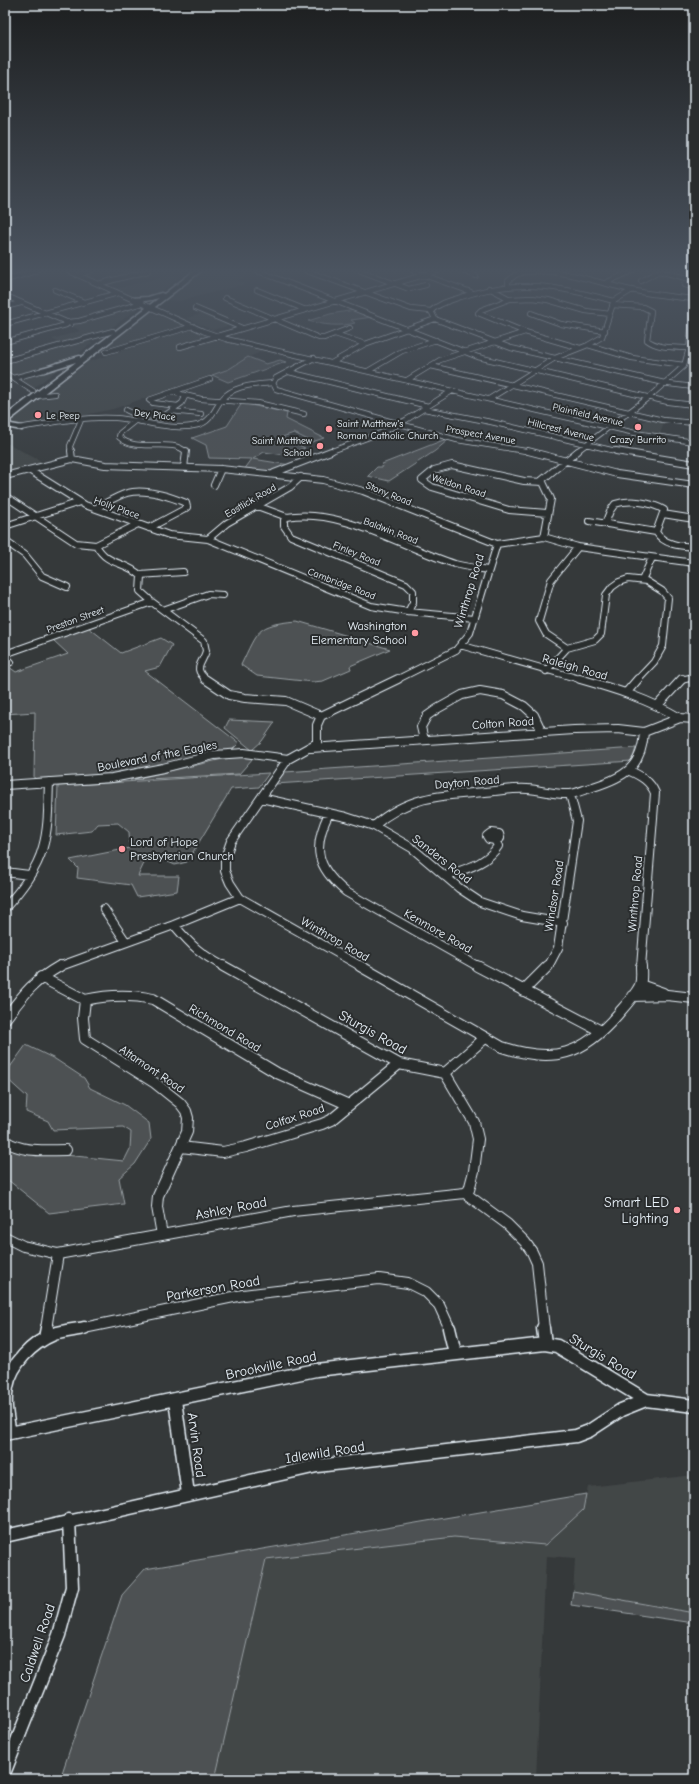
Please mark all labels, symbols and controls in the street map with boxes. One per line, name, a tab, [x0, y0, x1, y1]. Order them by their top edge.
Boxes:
street label: Plainfield Avenue	[551, 401, 624, 429]
street label: Dey Place	[133, 406, 176, 424]
marker: Le Peep	[33, 410, 43, 420]
place label: Le Peep	[46, 410, 80, 422]
street label: Hillcrest Avenue	[526, 416, 595, 444]
place label: Saint Matthew's Roman Catholic Church	[337, 418, 438, 442]
marker: Crazy Burrito	[633, 422, 643, 432]
street label: Prospect Avenue	[445, 423, 517, 447]
marker: Saint Matthew's Roman Catholic Church	[324, 424, 334, 434]
place label: Crazy Burrito	[610, 434, 666, 446]
place label: Saint Matthew School	[252, 435, 312, 459]
marker: Saint Matthew School	[315, 441, 325, 451]
street label: Weldon Road	[430, 472, 487, 500]
street label: Stony Road	[364, 479, 413, 509]
street label: Eastlick Road	[223, 481, 278, 520]
street label: Holly Place	[92, 494, 141, 522]
street label: Baldwin Road	[362, 515, 420, 547]
street label: Finley Road	[331, 539, 382, 569]
street label: Winthrop Road	[451, 552, 487, 630]
street label: Cambridge Road	[306, 565, 377, 602]
street label: Preston Street	[45, 604, 107, 636]
place label: Washington Elementary School	[311, 619, 407, 647]
marker: Washington Elementary School	[410, 628, 420, 638]
street label: Raleigh Road	[541, 651, 609, 683]
street label: Colton Road	[471, 714, 535, 732]
street label: Boulevard of the Eagles	[96, 738, 218, 774]
street label: Dayton Road	[434, 772, 500, 792]
street label: Sanders Road	[410, 831, 474, 887]
place label: Lord of Hope Presbyterian Church	[130, 835, 234, 863]
marker: Lord of Hope Presbyterian Church	[117, 844, 127, 854]
street label: Winthrop Road	[625, 855, 645, 933]
street label: Windsor Road	[541, 859, 567, 933]
street label: Kenmore Road	[402, 906, 474, 956]
street label: Winthrop Road	[298, 914, 372, 964]
street label: Richmond Road	[187, 1001, 263, 1055]
street label: Sturgis Road	[336, 1007, 410, 1058]
street label: Altamont Road	[117, 1042, 187, 1096]
street label: Colfax Road	[264, 1101, 326, 1133]
street label: Ashley Road	[194, 1193, 268, 1224]
place label: Smart LED Lighting	[604, 1194, 669, 1227]
marker: Smart LED Lighting	[672, 1205, 682, 1215]
street label: Parkerson Road	[165, 1272, 261, 1305]
street label: Sturgis Road	[566, 1330, 639, 1383]
street label: Brookville Road	[224, 1348, 318, 1383]
street label: Arvin Road	[184, 1412, 209, 1479]
street label: Idlewild Road	[284, 1438, 366, 1467]
street label: Caldwell Road	[16, 1601, 59, 1685]

